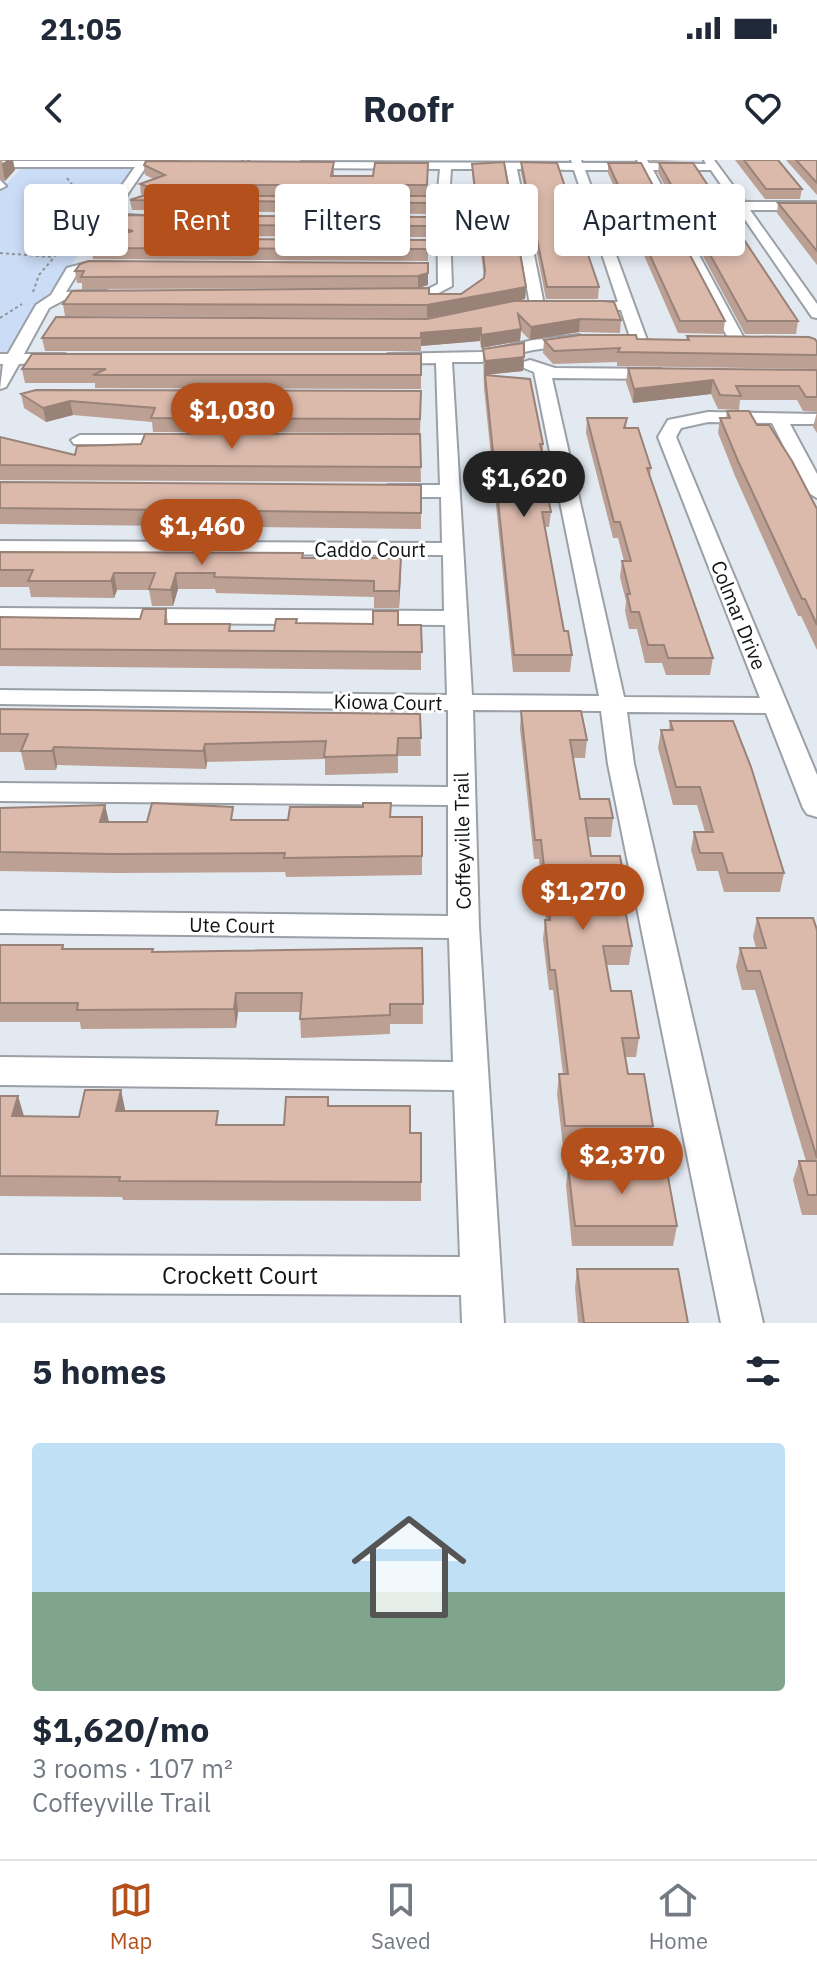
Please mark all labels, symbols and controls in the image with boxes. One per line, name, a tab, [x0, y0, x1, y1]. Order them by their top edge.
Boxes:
text: 21:05	[40, 9, 122, 48]
text: Roofr	[363, 85, 454, 132]
icon: back	[32, 86, 76, 130]
icon: heart	[741, 86, 785, 130]
chip: Buy	[24, 184, 128, 256]
chip: Rent	[144, 184, 259, 256]
chip: Filters	[275, 184, 410, 256]
chip: New	[426, 184, 538, 256]
chip: Apartment	[554, 184, 745, 256]
pin: $1,030	[167, 383, 297, 451]
text: $1,030	[189, 392, 275, 426]
pin: $1,620	[459, 451, 589, 519]
text: $1,620	[481, 460, 567, 494]
pin: $1,460	[137, 499, 267, 567]
text: $1,460	[159, 508, 245, 542]
street label: Caddo Court	[314, 536, 426, 563]
street label: Colmar Drive	[705, 556, 773, 674]
street label: Kiowa Court	[333, 688, 443, 716]
street label: Coffeyville Trail	[447, 772, 477, 910]
pin: $1,270	[518, 864, 648, 932]
text: $1,270	[540, 873, 626, 907]
street label: Ute Court	[189, 911, 275, 939]
pin: $2,370	[557, 1128, 687, 1196]
text: $2,370	[579, 1137, 665, 1171]
street label: Crockett Court	[162, 1259, 318, 1291]
text: 5 homes	[32, 1349, 167, 1393]
icon: filters	[741, 1349, 785, 1393]
icon: home	[337, 1495, 481, 1639]
text: $1,620/mo	[32, 1707, 209, 1751]
text: 3 rooms · 107 m²	[32, 1751, 233, 1785]
text: Coffeyville Trail	[32, 1785, 211, 1819]
tab: Map	[109, 1878, 153, 1955]
tab: Saved	[371, 1878, 431, 1955]
tab: Home	[649, 1878, 708, 1955]

